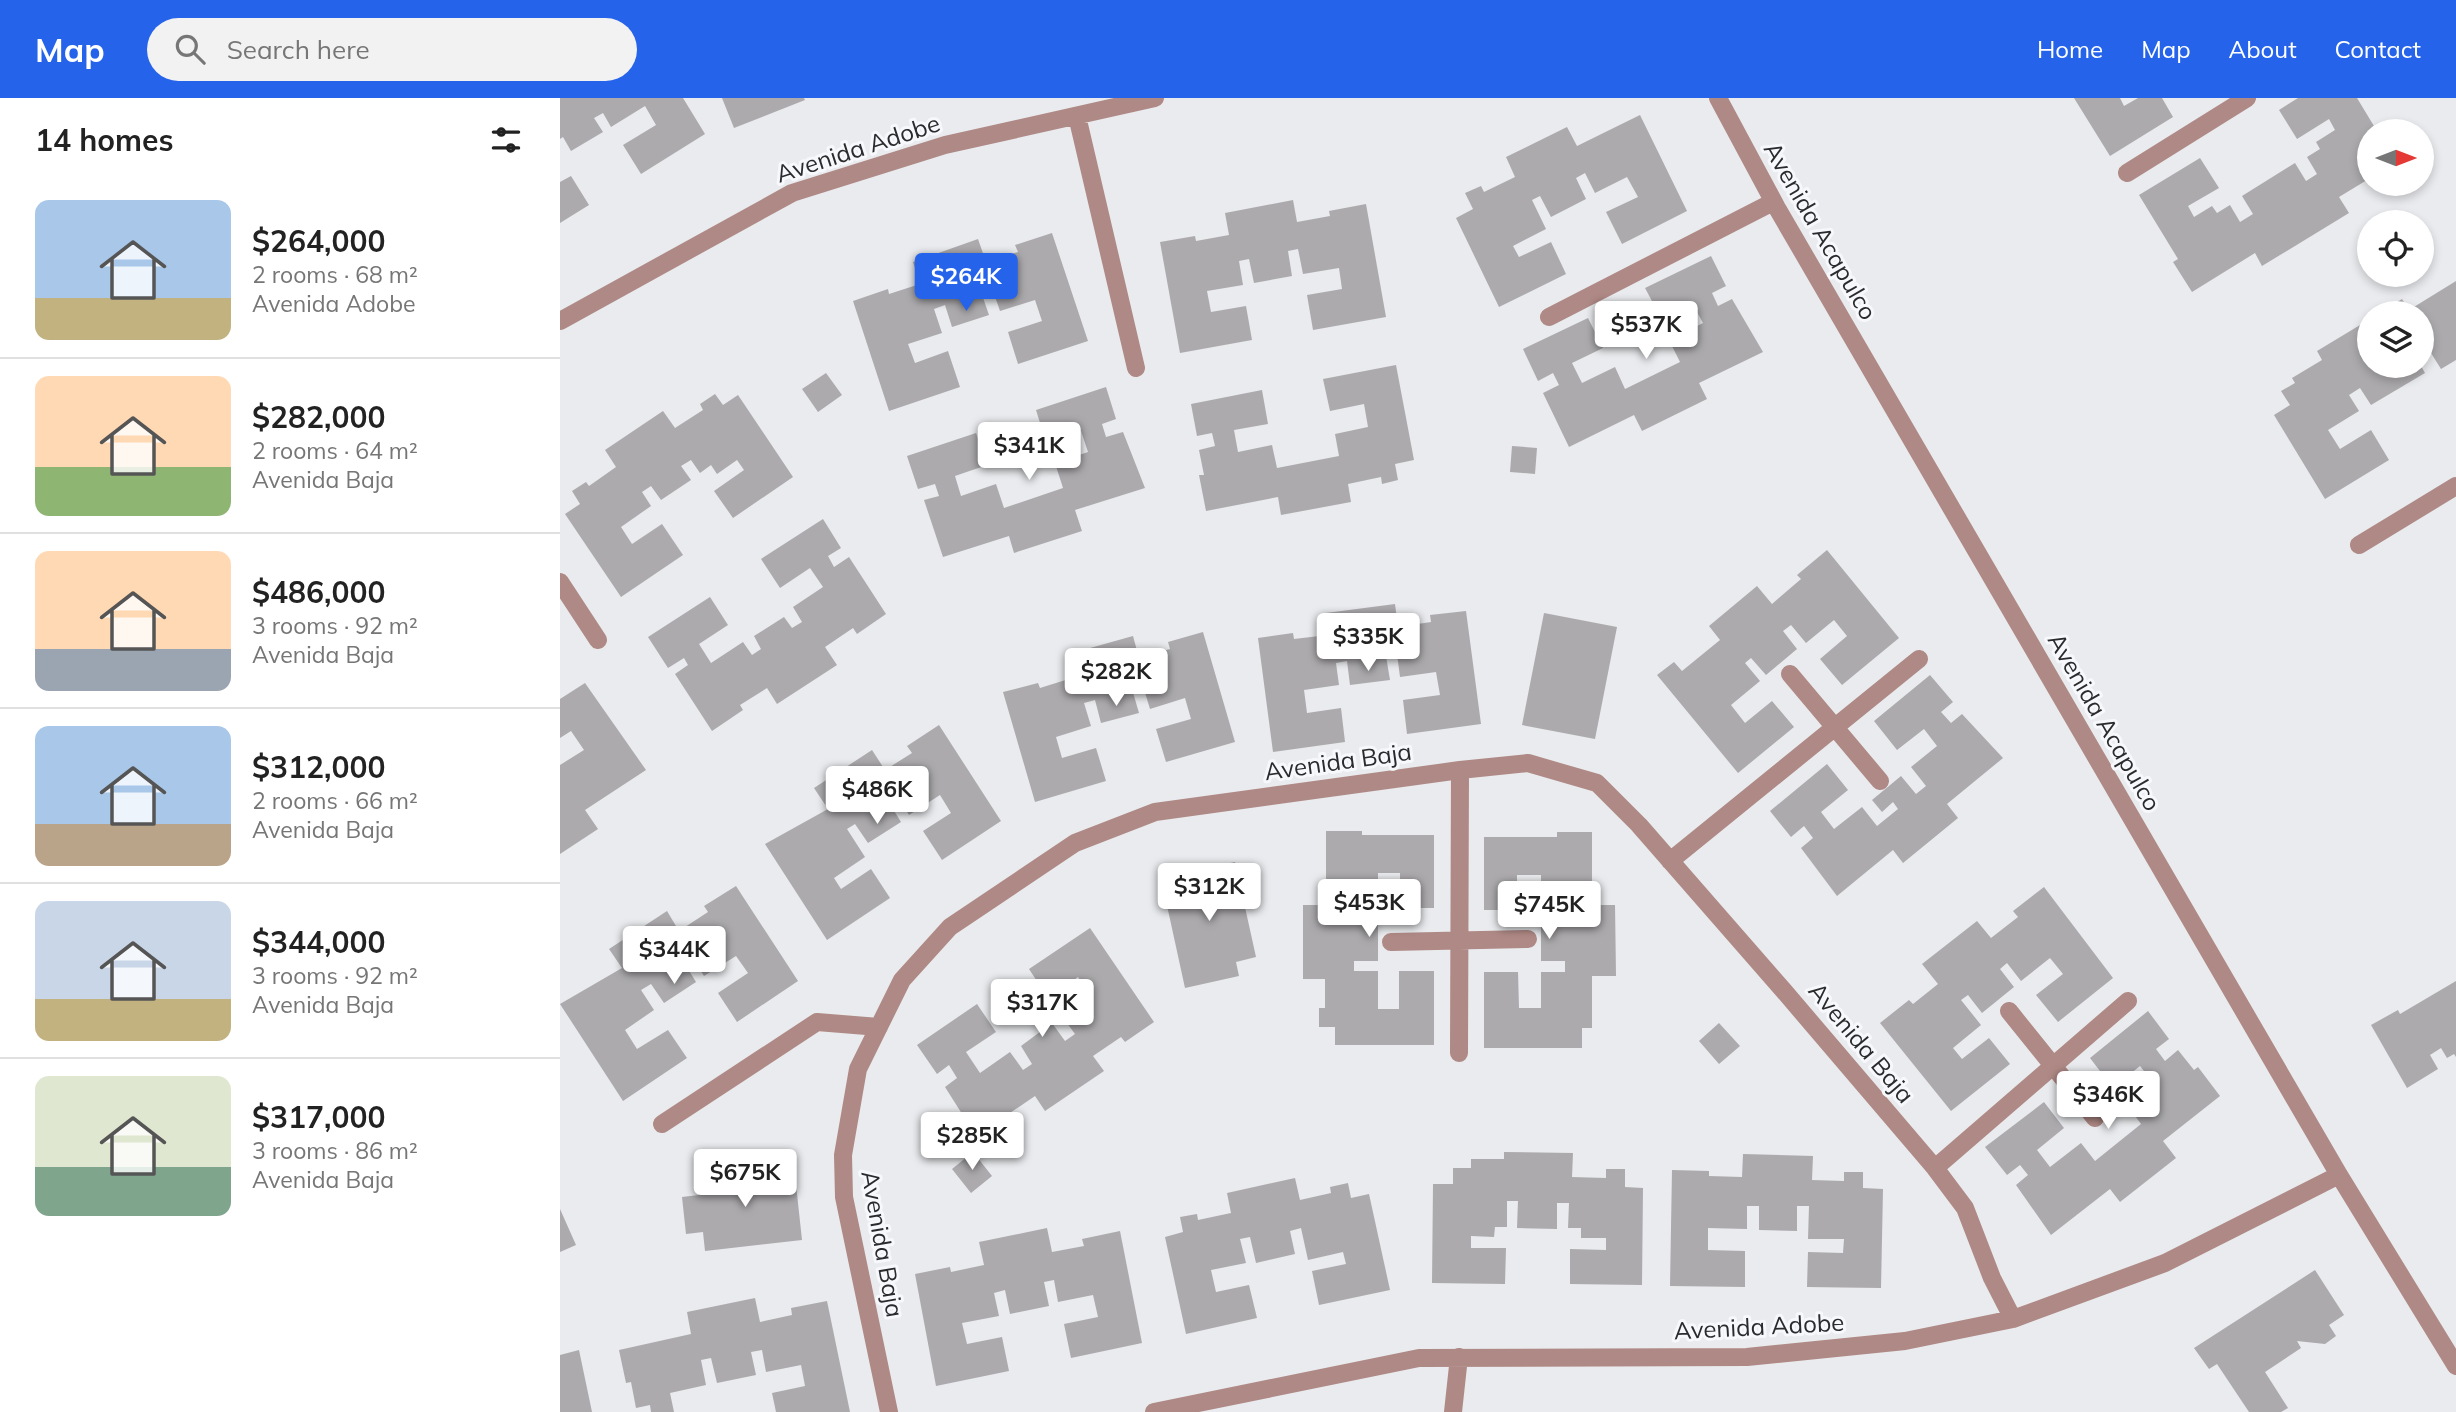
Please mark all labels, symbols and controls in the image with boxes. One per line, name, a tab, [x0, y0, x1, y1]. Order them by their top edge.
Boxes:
search box	[147, 18, 637, 81]
text: Map	[35, 29, 105, 70]
icon: search	[171, 30, 209, 68]
text: Search here	[227, 33, 370, 66]
text: Home	[2037, 34, 2103, 64]
text: Map	[2141, 34, 2191, 64]
text: About	[2229, 34, 2297, 64]
text: Contact	[2335, 34, 2421, 64]
street label: Avenida Adobe	[772, 107, 943, 189]
north arrow	[2357, 119, 2434, 196]
map controls	[2357, 119, 2434, 378]
text: 14 homes	[35, 121, 174, 159]
icon: filters	[487, 121, 525, 159]
street label: Avenida Acapulco	[1758, 136, 1884, 325]
button: locate	[2357, 210, 2434, 287]
text: $264,000	[252, 222, 385, 260]
icon: home	[91, 228, 175, 312]
pin: $264K	[917, 254, 1015, 313]
text: 2 rooms · 68 m²	[252, 260, 418, 289]
text: $264K	[931, 261, 1001, 290]
text: Avenida Adobe	[252, 289, 415, 318]
button: layers	[2357, 301, 2434, 378]
pin: $537K	[1597, 302, 1695, 361]
text: $537K	[1611, 309, 1681, 338]
text: $282,000	[252, 398, 385, 436]
icon: home	[91, 404, 175, 488]
pin: $341K	[980, 422, 1078, 482]
text: $341K	[994, 430, 1064, 459]
text: 2 rooms · 64 m²	[252, 436, 418, 465]
text: Avenida Baja	[252, 465, 394, 494]
text: $486,000	[252, 573, 385, 611]
icon: home	[91, 579, 175, 663]
text: 3 rooms · 92 m²	[252, 611, 418, 640]
pin: $335K	[1319, 614, 1417, 673]
text: $335K	[1333, 621, 1403, 650]
street label: Avenida Acapulco	[2042, 627, 2168, 816]
text: Avenida Baja	[252, 640, 394, 669]
pin: $282K	[1067, 648, 1165, 708]
text: $282K	[1081, 656, 1151, 685]
street label: Avenida Baja	[1262, 736, 1413, 786]
text: $312,000	[252, 748, 385, 786]
icon: home	[91, 754, 175, 838]
pin: $486K	[828, 766, 926, 826]
text: $486K	[842, 774, 912, 803]
text: 2 rooms · 66 m²	[252, 786, 418, 815]
text: Avenida Baja	[252, 815, 394, 844]
pin: $312K	[1160, 864, 1258, 923]
text: $312K	[1174, 871, 1244, 900]
pin: $453K	[1320, 880, 1418, 939]
pin: $745K	[1500, 882, 1598, 941]
text: $453K	[1334, 887, 1404, 916]
text: $745K	[1514, 889, 1584, 918]
text: $344,000	[252, 923, 385, 961]
pin: $344K	[625, 926, 723, 986]
icon: home	[91, 929, 175, 1013]
text: $344K	[639, 934, 709, 963]
text: 3 rooms · 92 m²	[252, 961, 418, 990]
street label: Avenida Baja	[1803, 976, 1921, 1109]
pin: $317K	[993, 979, 1091, 1039]
text: $317K	[1007, 987, 1077, 1016]
text: Avenida Baja	[252, 990, 394, 1019]
pin: $346K	[2059, 1072, 2157, 1131]
text: $346K	[2073, 1079, 2143, 1108]
text: $317,000	[252, 1098, 385, 1136]
icon: home	[91, 1104, 175, 1188]
pin: $285K	[923, 1112, 1021, 1172]
text: $285K	[937, 1120, 1007, 1149]
text: 3 rooms · 86 m²	[252, 1136, 418, 1165]
pin: $675K	[696, 1150, 794, 1209]
text: $675K	[710, 1157, 780, 1186]
text: Avenida Baja	[252, 1165, 394, 1194]
street label: Avenida Baja	[855, 1168, 911, 1319]
street label: Avenida Adobe	[1673, 1307, 1845, 1345]

